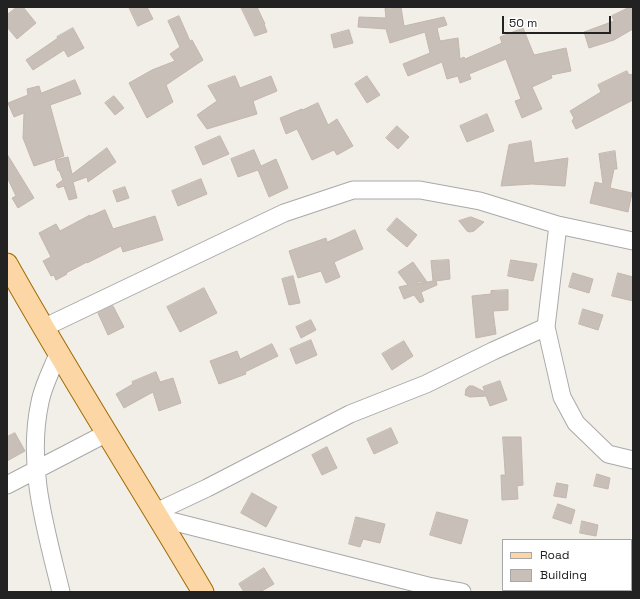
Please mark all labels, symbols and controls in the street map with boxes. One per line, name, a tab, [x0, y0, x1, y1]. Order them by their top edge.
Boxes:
scale bar	[504, 8, 613, 34]
text: 50 m	[509, 15, 537, 31]
legend	[502, 539, 632, 591]
text: Road	[540, 547, 569, 563]
text: Building	[540, 567, 587, 583]

